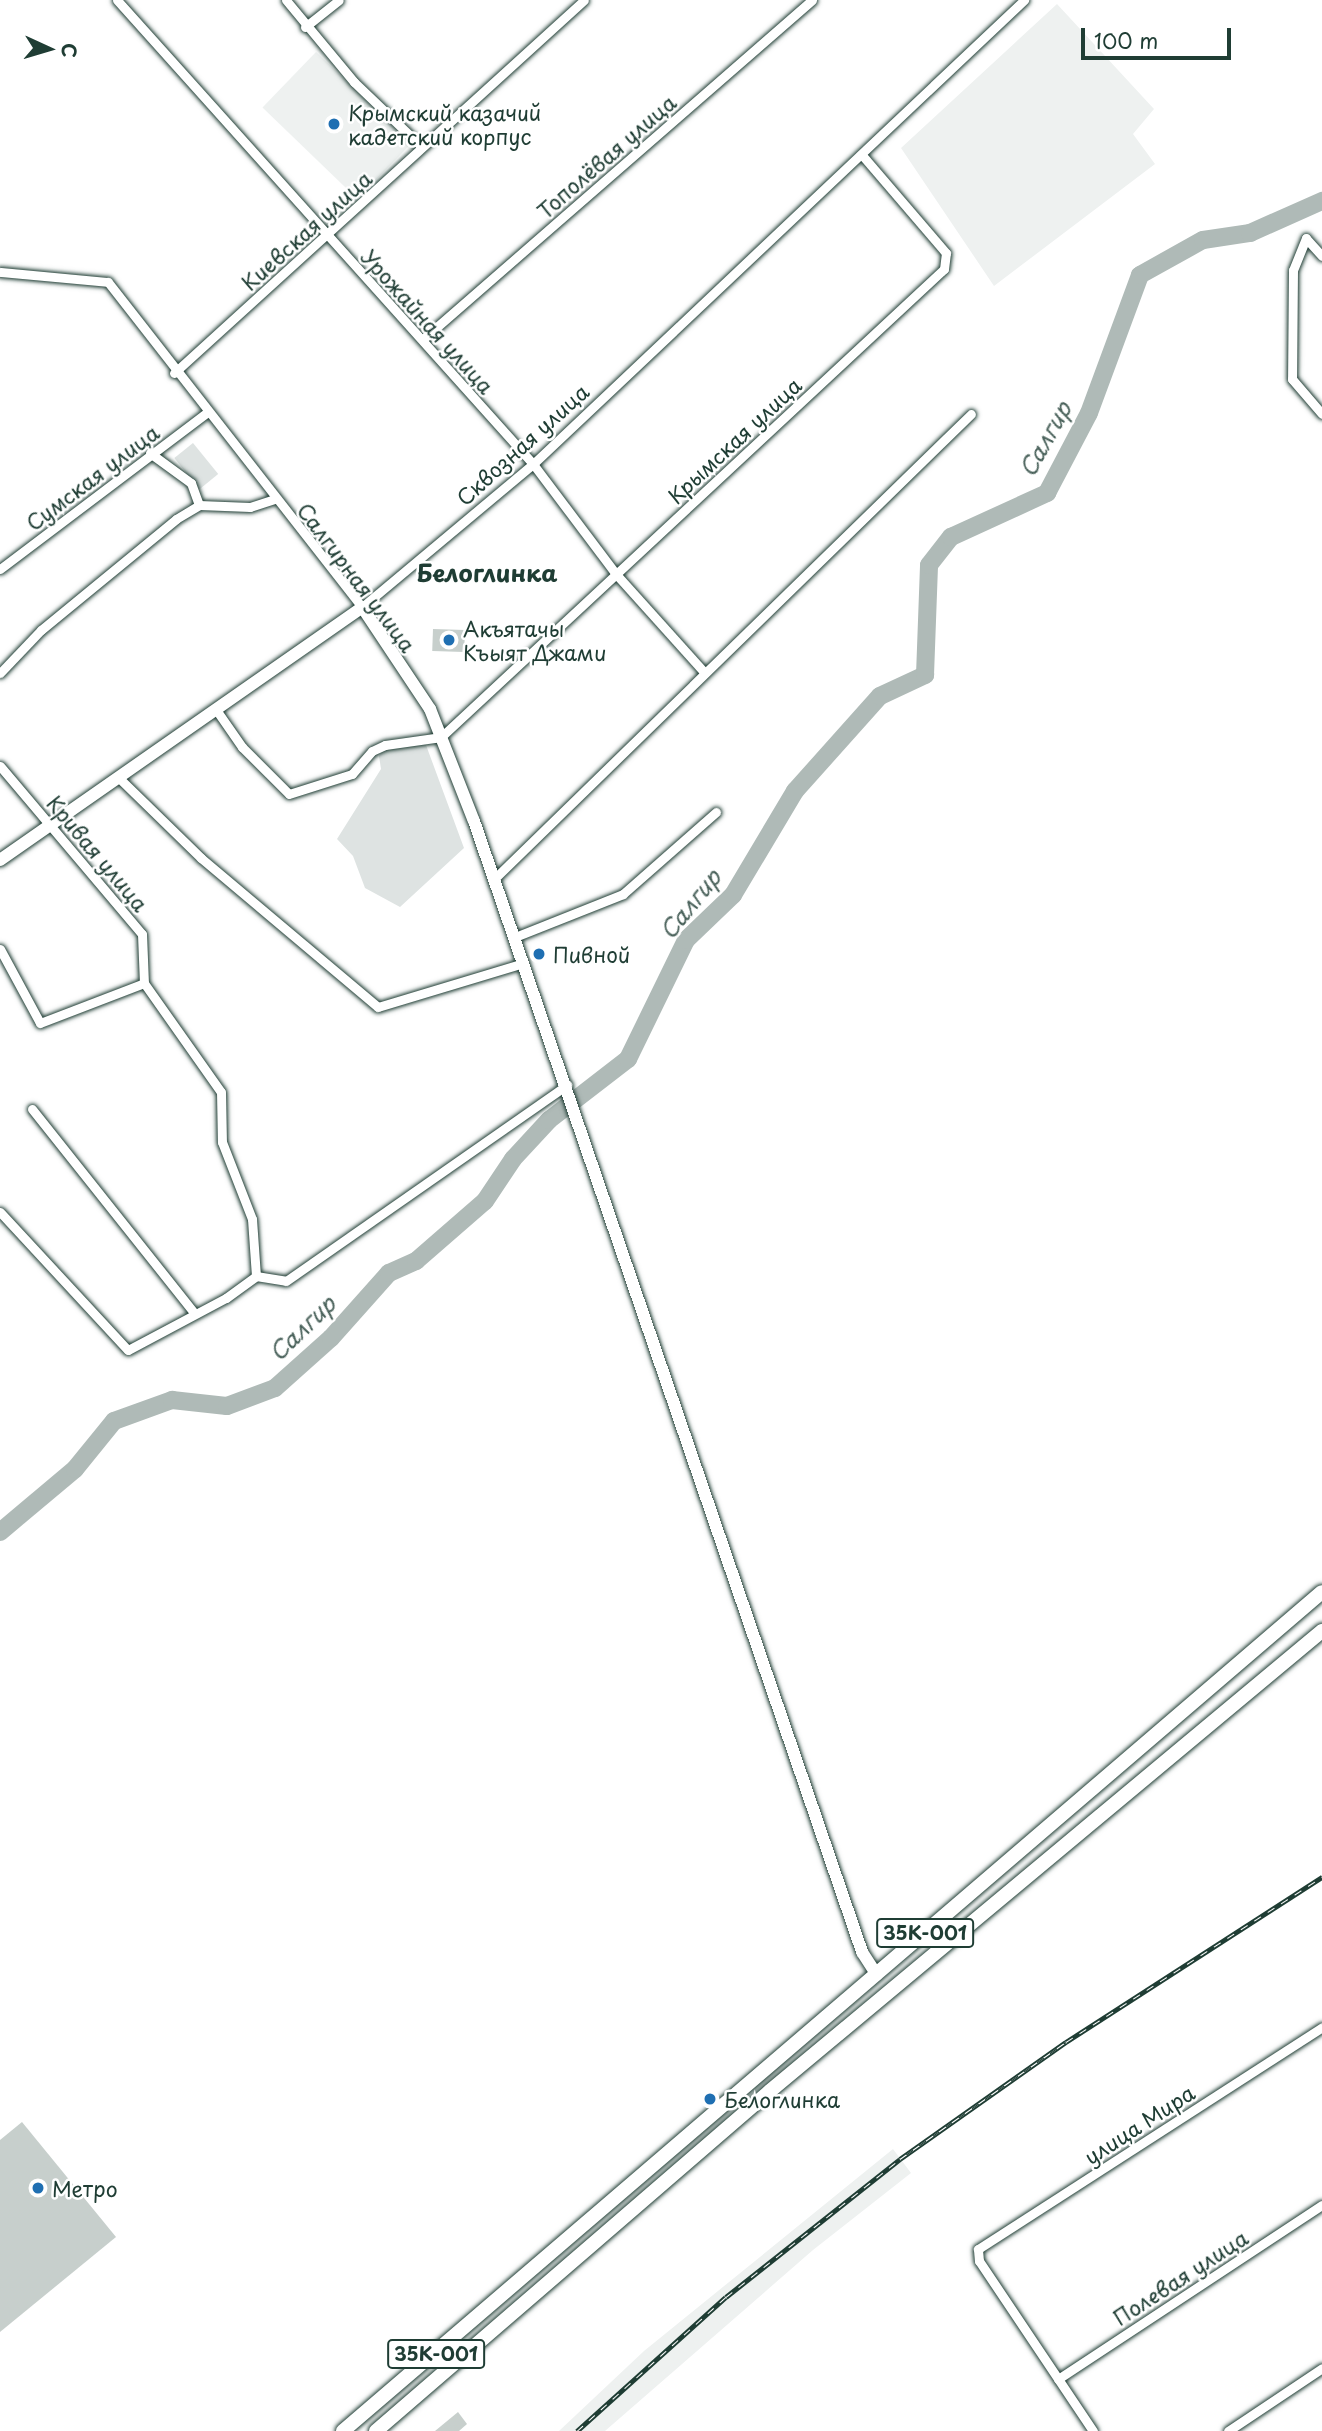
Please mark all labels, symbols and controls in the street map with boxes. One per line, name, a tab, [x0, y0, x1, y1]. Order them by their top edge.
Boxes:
north arrow	[14, 14, 84, 84]
scale bar	[1084, 14, 1234, 58]
text: 100 m	[1094, 24, 1158, 56]
text: С	[55, 42, 84, 59]
street label: Тополёвая улица	[531, 89, 681, 223]
place label: Крымский казачий кадетский корпус	[348, 99, 543, 149]
marker: Крымский казачий кадетский корпус	[326, 116, 342, 132]
street label: Киевская улица	[235, 165, 377, 295]
street label: Урожайная улица	[356, 243, 500, 399]
street label: Крымская улица	[662, 371, 806, 509]
street label: Сквозная улица	[450, 378, 594, 510]
water label: Салгир	[1013, 397, 1077, 481]
street label: Сумская улица	[20, 419, 164, 535]
street label: Салгирная улица	[292, 497, 422, 657]
district label: Белоглинка	[417, 559, 557, 587]
place label: Акъятачы Къыят Джами	[463, 615, 607, 665]
marker: Акъятачы Къыят Джами	[441, 632, 457, 648]
street label: Кривая улица	[42, 790, 154, 916]
water label: Салгир	[654, 864, 726, 944]
place label: Пивной	[553, 941, 630, 967]
marker: Пивной	[531, 946, 547, 962]
water label: Салгир	[263, 1290, 341, 1366]
road number: 35К-001	[876, 1918, 974, 1949]
street label: улица Мира	[1079, 2079, 1199, 2169]
place label: Белоглинка	[724, 2086, 840, 2112]
marker: Белоглинка	[702, 2091, 718, 2107]
place label: Метро	[52, 2175, 118, 2201]
marker: Метро	[30, 2180, 46, 2196]
street label: Полевая улица	[1108, 2224, 1252, 2330]
road number: 35К-001	[387, 2338, 485, 2370]

